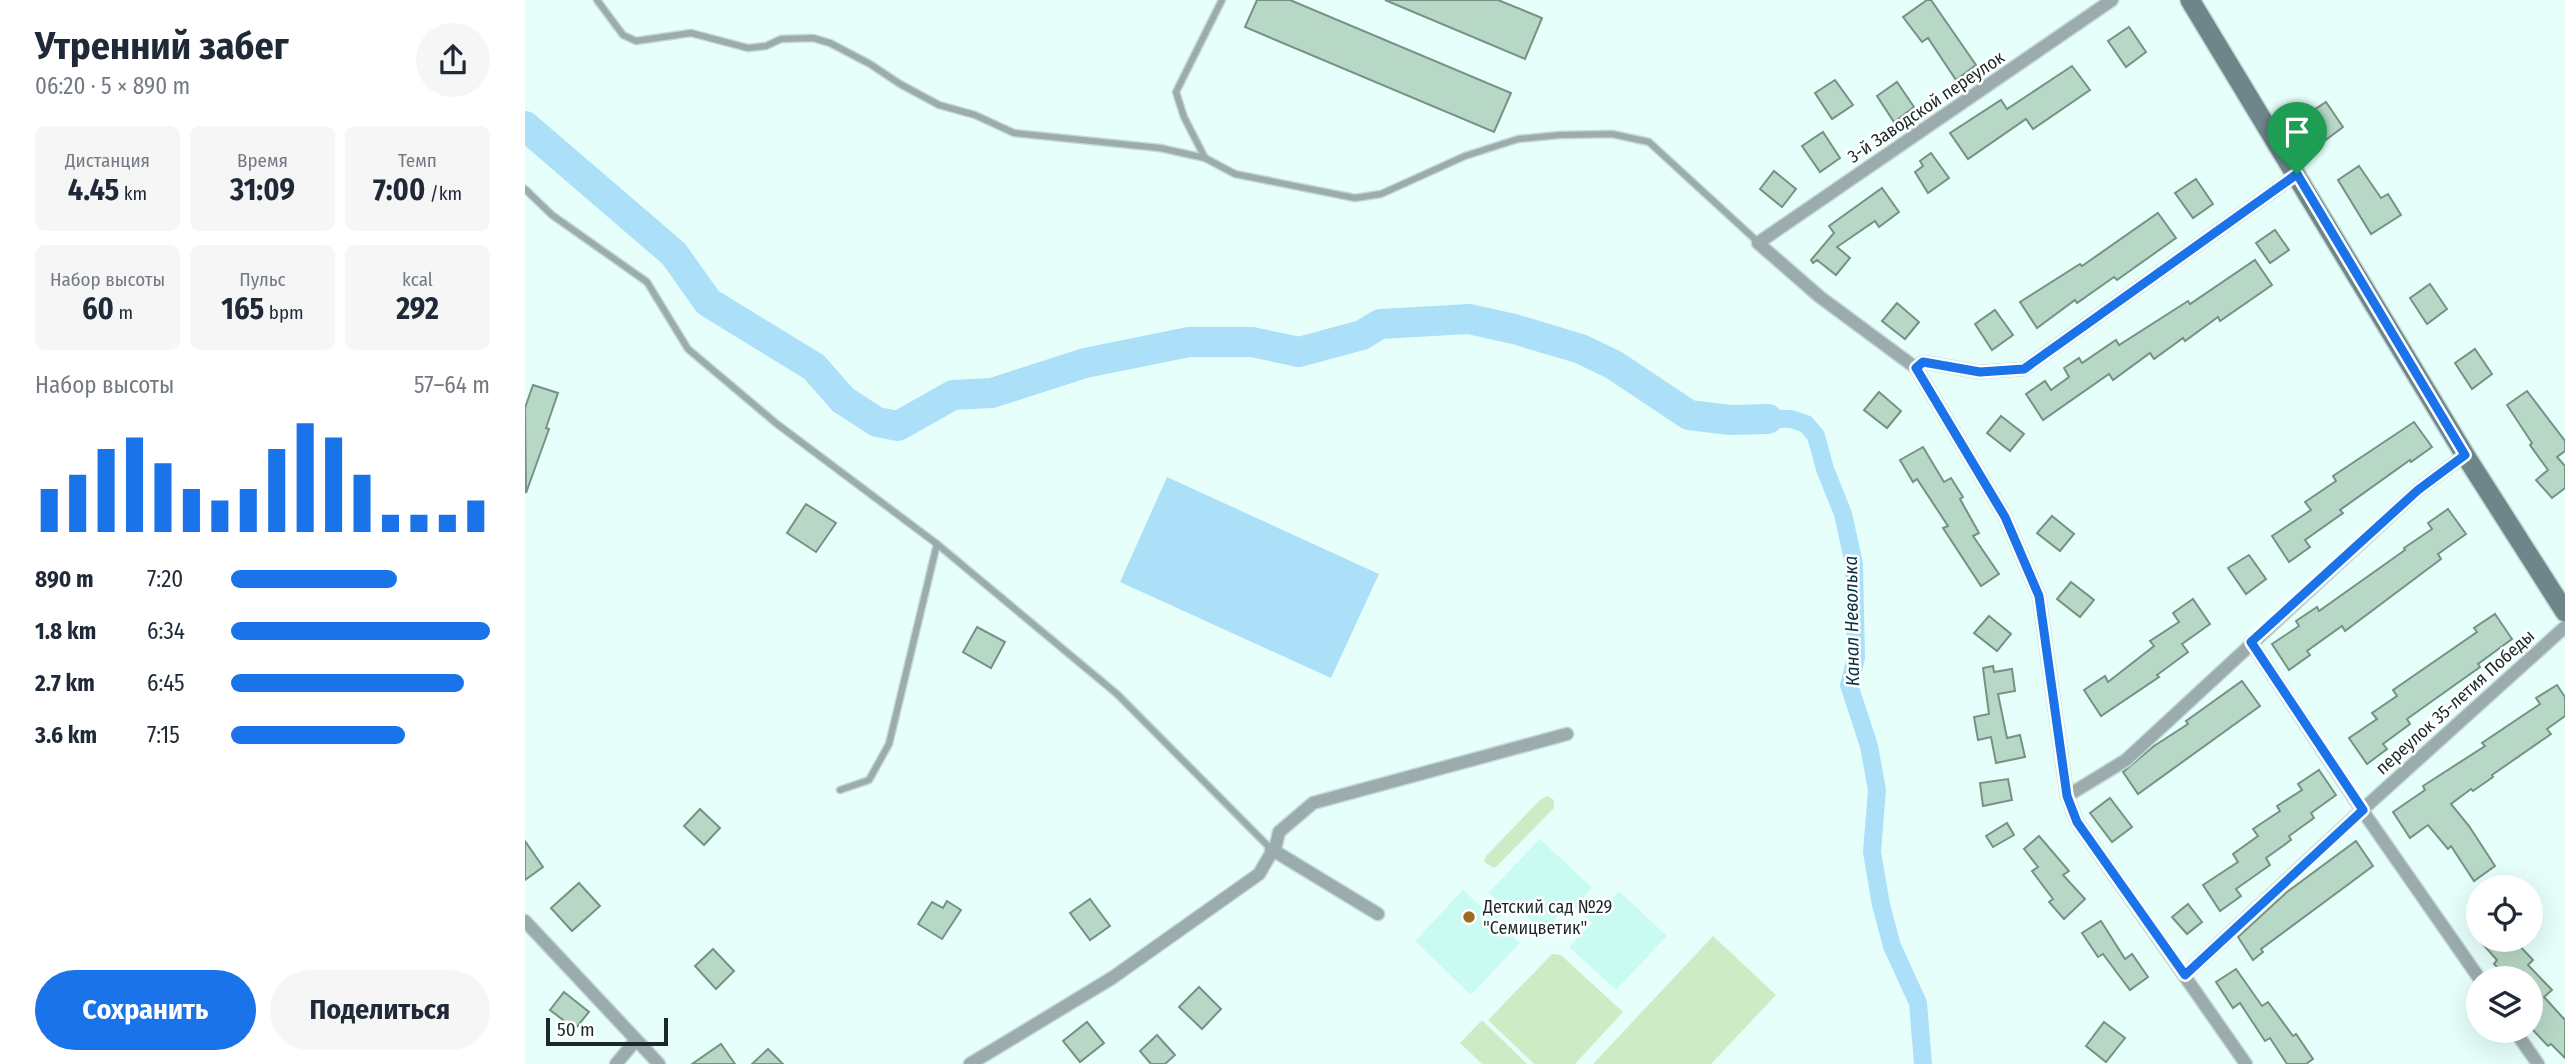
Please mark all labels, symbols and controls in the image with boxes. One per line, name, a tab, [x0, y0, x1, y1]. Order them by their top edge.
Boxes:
text: Утренний забег	[35, 23, 289, 69]
button: share	[416, 23, 490, 97]
street label: 3-й Заводской переулок	[1843, 46, 2009, 168]
text: 06:20 · 5 × 890 m	[35, 72, 190, 100]
pin	[2267, 102, 2327, 174]
icon: arrive	[2278, 113, 2316, 151]
text: Дистанция	[65, 149, 150, 172]
text: Время	[237, 149, 288, 172]
text: Темп	[398, 149, 437, 172]
text: 4.45	[68, 172, 119, 208]
text: 31:09	[230, 172, 295, 208]
text: 7:00	[373, 172, 425, 208]
text: km	[119, 182, 147, 205]
text: /km	[425, 182, 462, 205]
text: Набор высоты	[50, 268, 165, 291]
text: Пульс	[239, 268, 286, 291]
text: kcal	[402, 268, 433, 291]
text: 60	[82, 291, 114, 327]
text: 165	[221, 291, 264, 327]
text: 292	[396, 291, 439, 327]
text: m	[114, 301, 133, 324]
text: bpm	[264, 301, 304, 324]
text: Набор высоты	[35, 371, 174, 399]
text: 57–64 m	[414, 371, 490, 399]
water label: Канал Неволька	[1839, 555, 1864, 687]
text: 890 m	[35, 565, 94, 593]
text: 7:20	[147, 565, 183, 593]
text: 1.8 km	[35, 617, 96, 645]
text: 6:34	[147, 617, 185, 645]
street label: переулок 35-летия Победы	[2371, 625, 2539, 779]
text: 2.7 km	[35, 669, 95, 697]
text: 6:45	[147, 669, 185, 697]
text: 3.6 km	[35, 721, 97, 749]
text: 7:15	[147, 721, 180, 749]
map controls	[2466, 875, 2543, 1043]
button: locate	[2466, 875, 2543, 952]
place label: Детский сад №29 "Семицветик"	[1482, 896, 1612, 939]
marker: Детский сад №29 "Семицветик"	[1461, 909, 1477, 925]
button: layers	[2466, 966, 2543, 1043]
button: Сохранить	[35, 970, 256, 1050]
button: Поделиться	[270, 970, 490, 1050]
scale bar	[546, 1015, 669, 1047]
text: 50 m	[557, 1018, 595, 1041]

